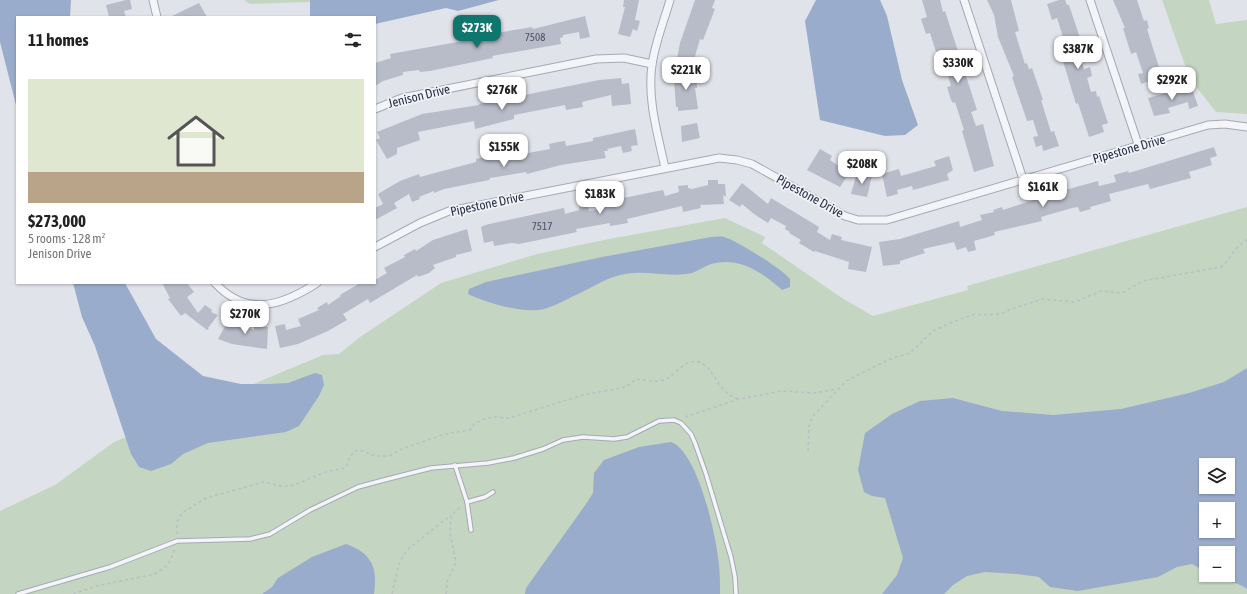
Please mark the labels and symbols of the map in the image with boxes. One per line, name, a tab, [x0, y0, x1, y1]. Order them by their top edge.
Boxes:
pin: $273K	[449, 15, 505, 49]
house number: 7508	[525, 31, 545, 43]
pin: $387K	[1050, 36, 1106, 70]
pin: $330K	[930, 50, 986, 84]
pin: $221K	[658, 57, 714, 91]
pin: $292K	[1144, 67, 1200, 101]
pin: $276K	[474, 77, 530, 111]
street label: Jenison Drive	[386, 81, 452, 111]
street label: Pipestone Drive	[1091, 131, 1167, 167]
pin: $155K	[476, 134, 532, 168]
pin: $208K	[834, 151, 890, 185]
street label: Pipestone Drive	[774, 171, 846, 221]
pin: $161K	[1015, 174, 1071, 208]
pin: $183K	[572, 181, 628, 215]
street label: Pipestone Drive	[449, 189, 525, 219]
house number: 7517	[532, 220, 552, 232]
pin: $270K	[217, 301, 273, 335]

